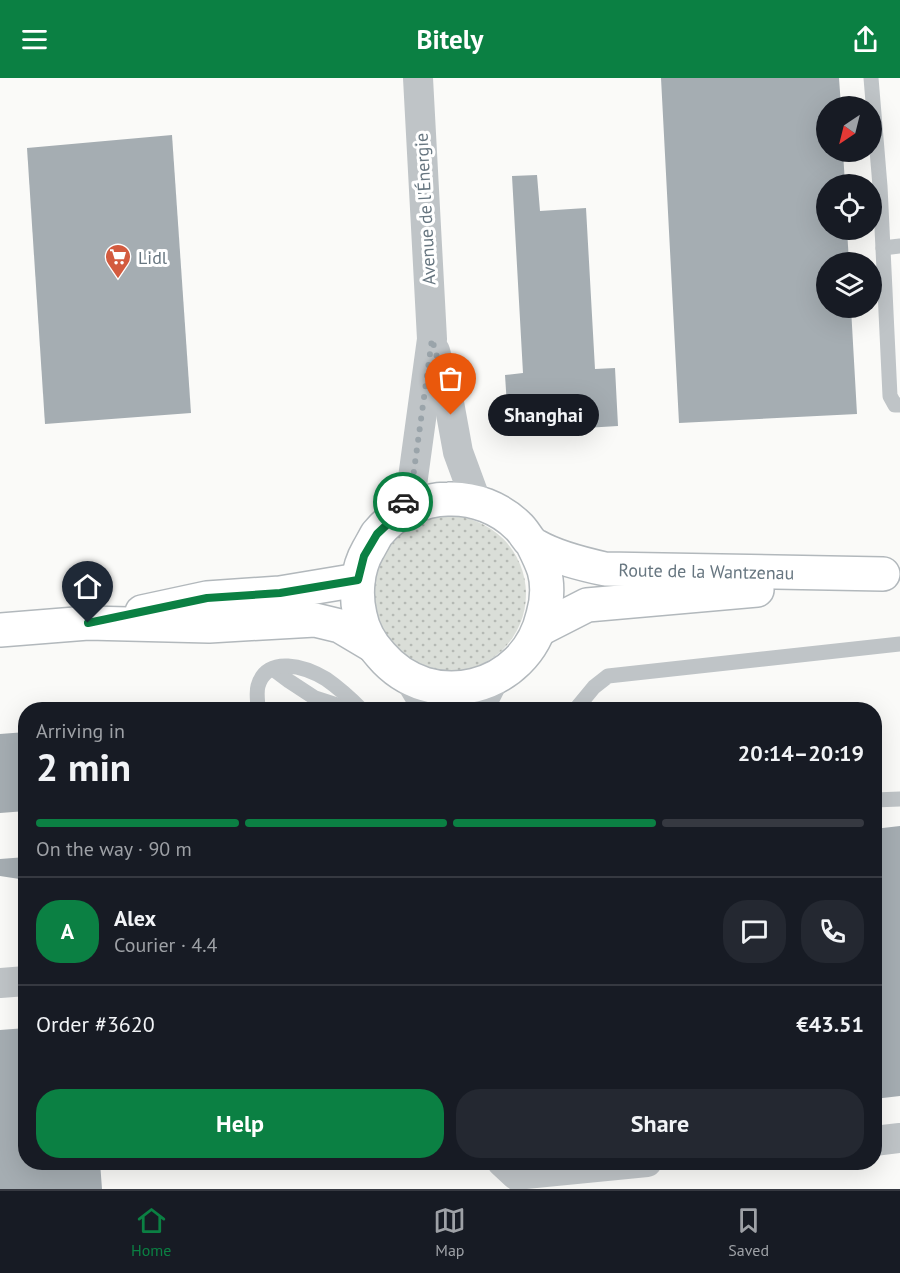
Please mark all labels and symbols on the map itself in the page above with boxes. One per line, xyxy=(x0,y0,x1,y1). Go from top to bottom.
north arrow xyxy=(816,96,882,162)
street label: Avenue de l'Énergie xyxy=(410,132,440,286)
supermarket icon: Lidl xyxy=(103,242,133,280)
place label: Lidl xyxy=(138,246,168,269)
pin xyxy=(425,353,476,415)
callout: Shanghai xyxy=(487,394,598,436)
courier xyxy=(373,472,433,532)
street label: Route de la Wantzenau xyxy=(618,558,795,584)
pin xyxy=(62,561,113,623)

